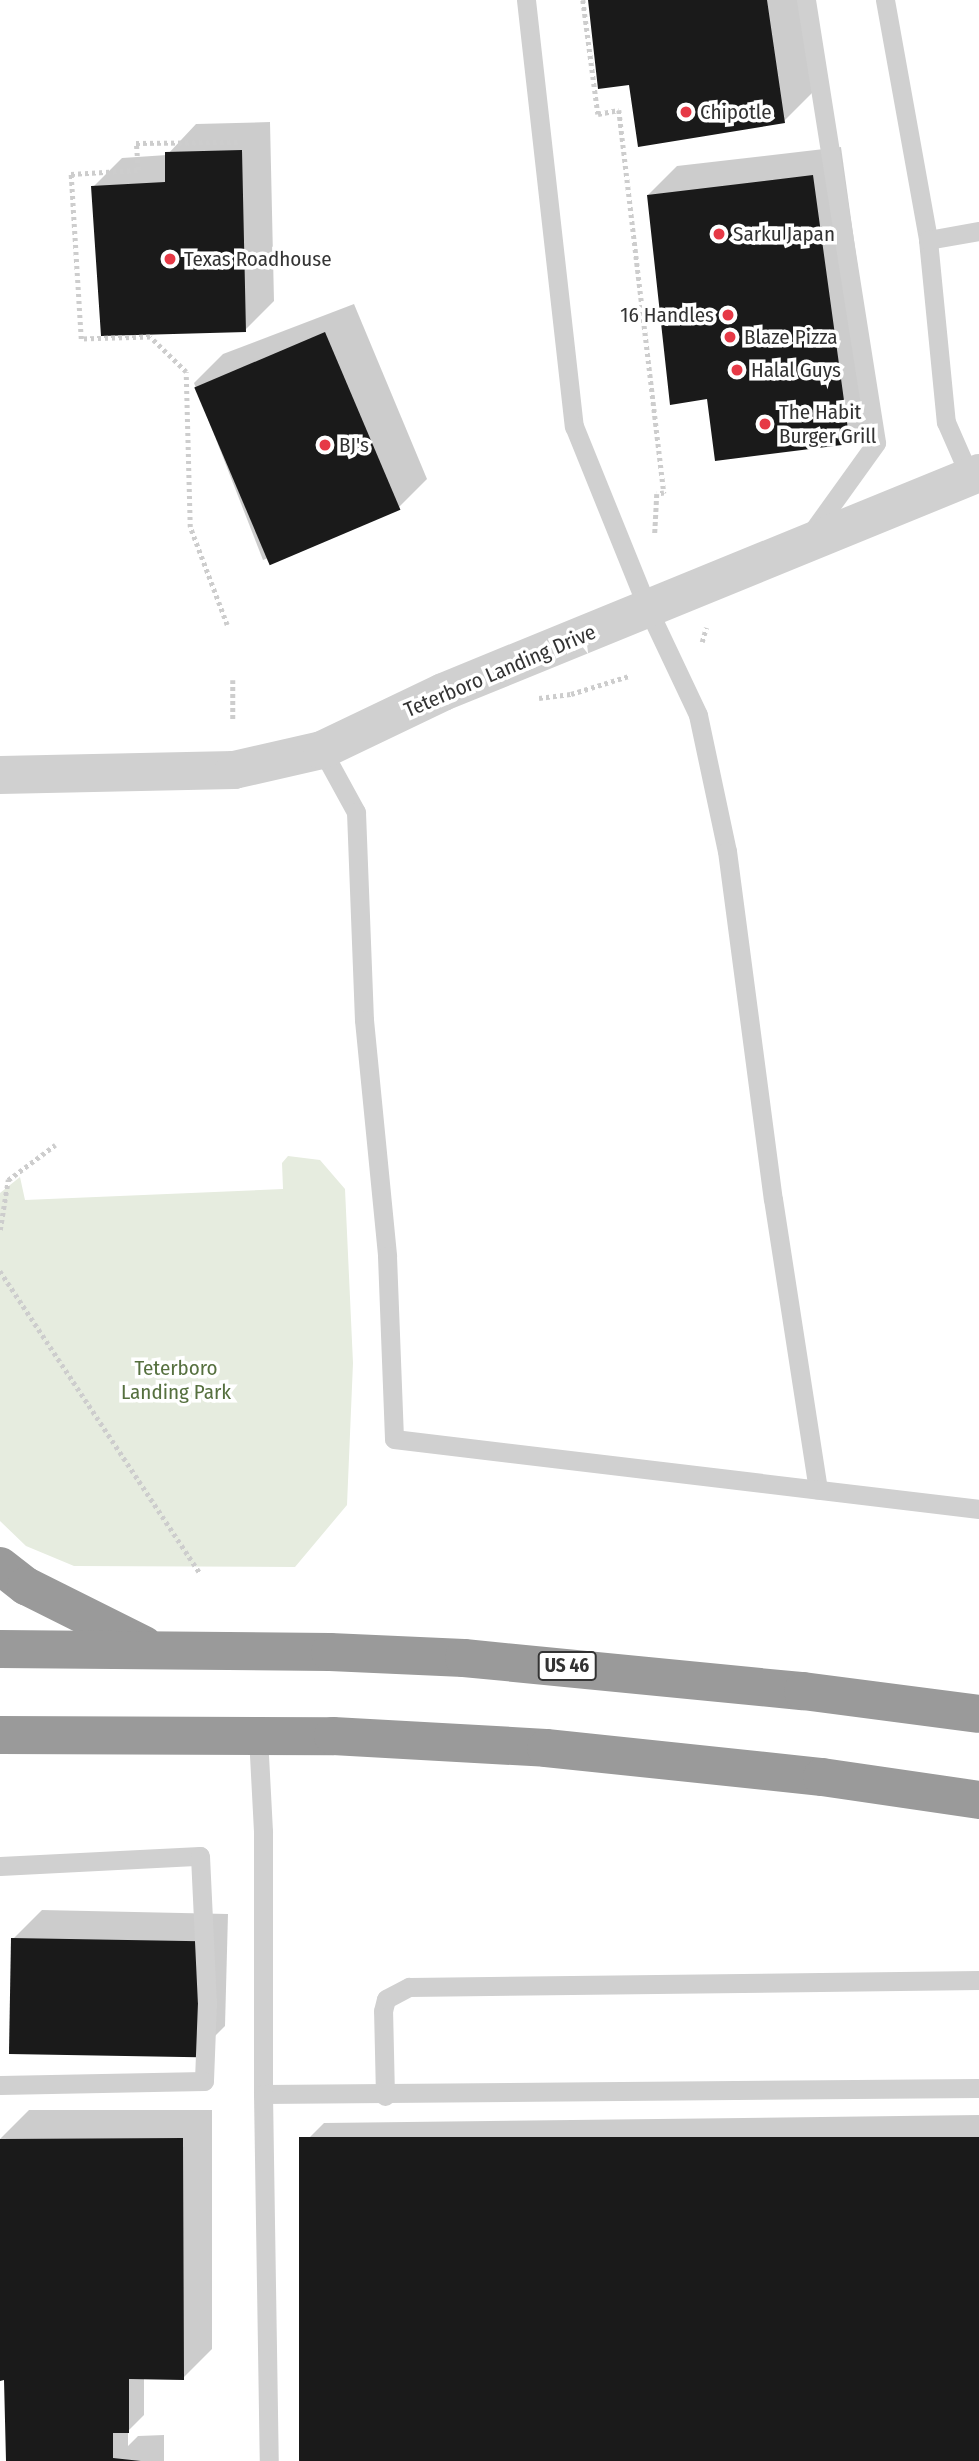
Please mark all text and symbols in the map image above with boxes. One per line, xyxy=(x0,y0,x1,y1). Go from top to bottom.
place label: Chipotle xyxy=(700,99,772,125)
marker: Chipotle xyxy=(678,104,694,120)
place label: Sarku Japan xyxy=(733,221,835,247)
marker: Sarku Japan xyxy=(711,226,727,242)
place label: Texas Roadhouse xyxy=(184,246,332,272)
marker: Texas Roadhouse xyxy=(162,251,178,267)
place label: 16 Handles xyxy=(620,302,714,328)
marker: 16 Handles xyxy=(720,307,736,323)
place label: Blaze Pizza xyxy=(744,324,838,350)
marker: Blaze Pizza xyxy=(722,329,738,345)
place label: Halal Guys xyxy=(751,357,841,383)
marker: Halal Guys xyxy=(729,362,745,378)
place label: The Habit Burger Grill xyxy=(779,399,876,449)
marker: The Habit Burger Grill xyxy=(757,416,773,432)
place label: BJ's xyxy=(339,432,369,458)
marker: BJ's xyxy=(317,437,333,453)
street label: Teterboro Landing Drive xyxy=(400,619,600,723)
park label: Teterboro Landing Park xyxy=(121,1355,231,1405)
road number: US 46 xyxy=(537,1650,597,1682)

